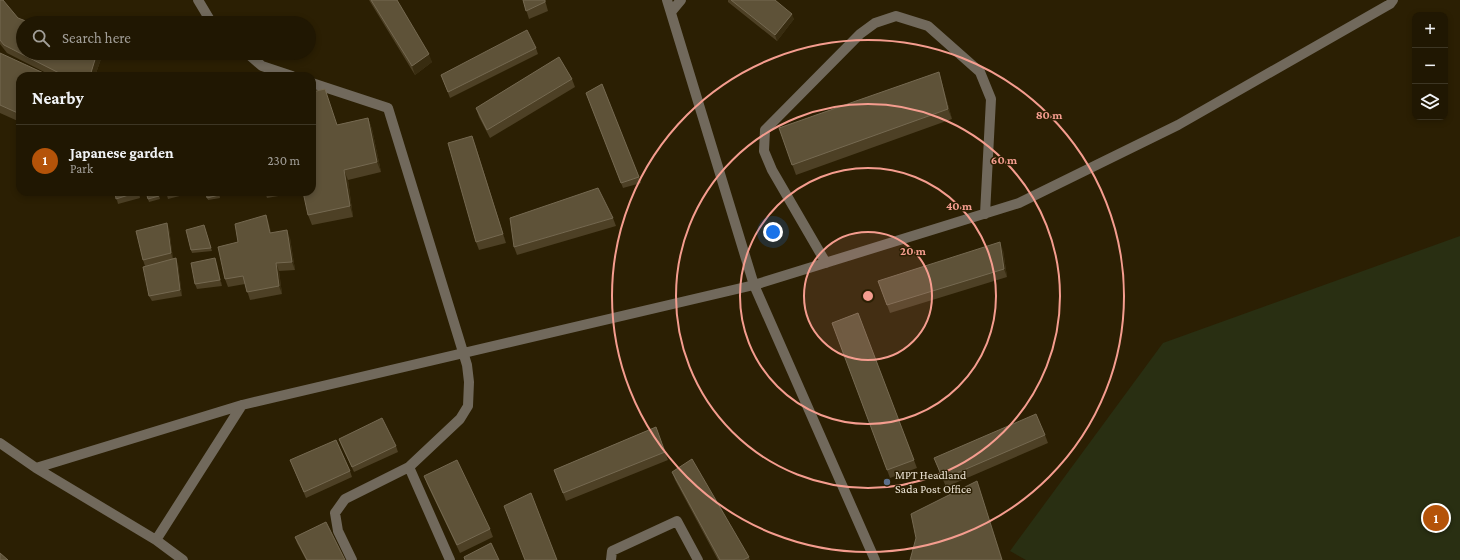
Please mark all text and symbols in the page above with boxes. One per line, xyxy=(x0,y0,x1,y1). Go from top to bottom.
map controls xyxy=(1412,12,1448,120)
button: + xyxy=(1412,12,1448,48)
search box xyxy=(16,16,316,60)
icon: search xyxy=(30,27,52,49)
text: Search here xyxy=(62,30,131,46)
button: − xyxy=(1412,48,1448,84)
button: layers xyxy=(1412,84,1448,120)
text: Nearby xyxy=(32,89,84,108)
text: 80 m xyxy=(1036,108,1063,122)
text: Japanese garden xyxy=(70,145,174,161)
text: 1 xyxy=(43,153,47,168)
text: 230 m xyxy=(267,153,300,168)
text: 60 m xyxy=(991,153,1018,167)
text: Park xyxy=(70,161,93,176)
text: 40 m xyxy=(946,199,973,213)
your location xyxy=(763,222,783,242)
text: 20 m xyxy=(900,244,927,258)
centre of rings xyxy=(861,289,875,303)
place label: MPT Headland Sada Post Office xyxy=(895,468,971,496)
marker: MPT Headland Sada Post Office xyxy=(882,477,892,487)
pin: 1 xyxy=(1423,503,1449,533)

